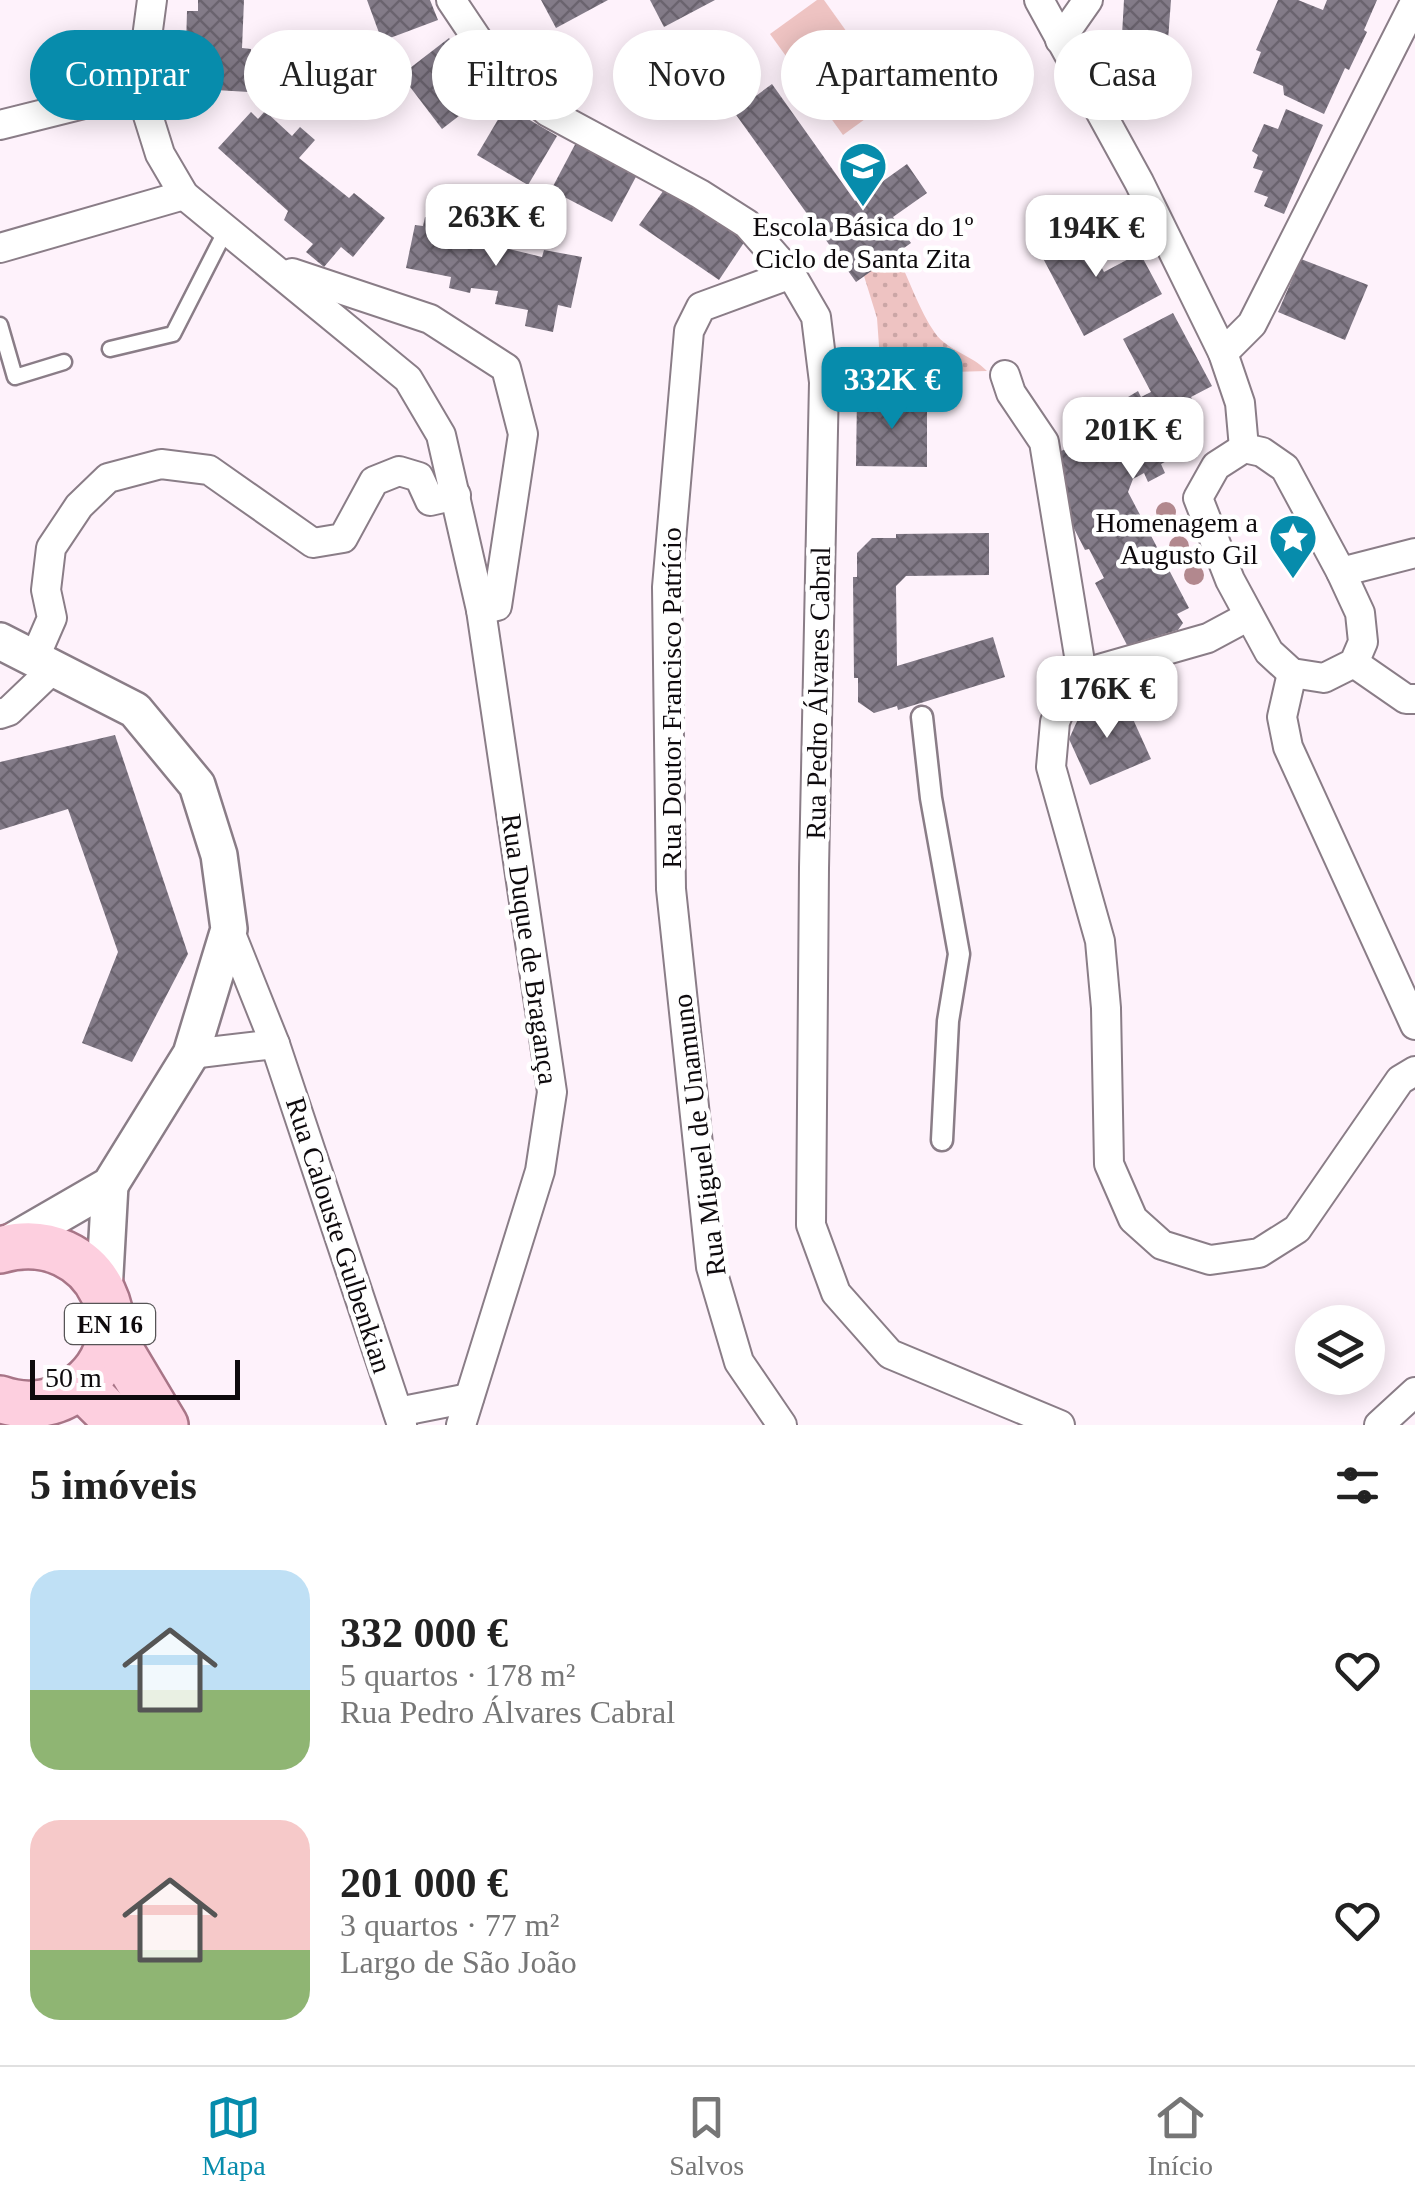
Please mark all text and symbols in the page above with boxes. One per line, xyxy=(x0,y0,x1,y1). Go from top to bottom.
chip: Comprar xyxy=(30,30,224,120)
chip: Alugar xyxy=(244,30,412,120)
chip: Filtros xyxy=(432,30,593,120)
chip: Novo xyxy=(613,30,761,120)
chip: Apartamento xyxy=(781,30,1034,120)
chip: Casa xyxy=(1054,30,1192,120)
school or university icon: Escola Básica do 1º Ciclo de Santa Zita xyxy=(837,140,889,208)
pin: 263K € xyxy=(415,184,577,269)
pin: 194K € xyxy=(1015,195,1177,280)
text: 263K € xyxy=(448,198,544,234)
text: 194K € xyxy=(1048,209,1144,245)
place label: Escola Básica do 1º Ciclo de Santa Zita xyxy=(753,211,974,274)
pin: 332K € xyxy=(811,347,973,432)
text: 332K € xyxy=(844,361,940,397)
pin: 201K € xyxy=(1052,397,1214,482)
text: 201K € xyxy=(1085,411,1181,447)
place label: Homenagem a Augusto Gil xyxy=(1096,507,1259,570)
place icon: Homenagem a Augusto Gil xyxy=(1267,512,1319,580)
street label: Rua Doutor Francisco Patrício xyxy=(656,527,687,869)
street label: Rua Pedro Álvares Cabral xyxy=(800,546,836,840)
pin: 176K € xyxy=(1026,656,1188,741)
text: 176K € xyxy=(1059,670,1155,706)
street label: Rua Duque de Bragança xyxy=(496,812,564,1087)
street label: Rua Miguel de Unamuno xyxy=(666,992,732,1278)
street label: Rua Calouste Gulbenkian xyxy=(280,1093,398,1377)
road number: EN 16 xyxy=(65,1304,155,1344)
map controls xyxy=(1295,1305,1385,1395)
button: layers xyxy=(1295,1305,1385,1395)
scale bar xyxy=(30,1355,240,1400)
text: 50 m xyxy=(45,1362,102,1393)
icon: filters xyxy=(1330,1458,1385,1513)
text: 5 imóveis xyxy=(30,1462,197,1508)
icon: home xyxy=(110,1610,230,1730)
text: 332 000 € xyxy=(340,1610,508,1656)
icon: heart xyxy=(1330,1643,1385,1698)
text: 5 quartos · 178 m² xyxy=(340,1657,575,1693)
text: Rua Pedro Álvares Cabral xyxy=(340,1694,675,1730)
icon: home xyxy=(110,1860,230,1980)
text: 201 000 € xyxy=(340,1860,508,1906)
icon: heart xyxy=(1330,1893,1385,1948)
text: 3 quartos · 77 m² xyxy=(340,1907,559,1943)
text: Largo de São João xyxy=(340,1944,577,1980)
tab: Mapa xyxy=(202,2090,266,2182)
tab: Salvos xyxy=(669,2090,744,2182)
tab: Início xyxy=(1148,2090,1213,2182)

